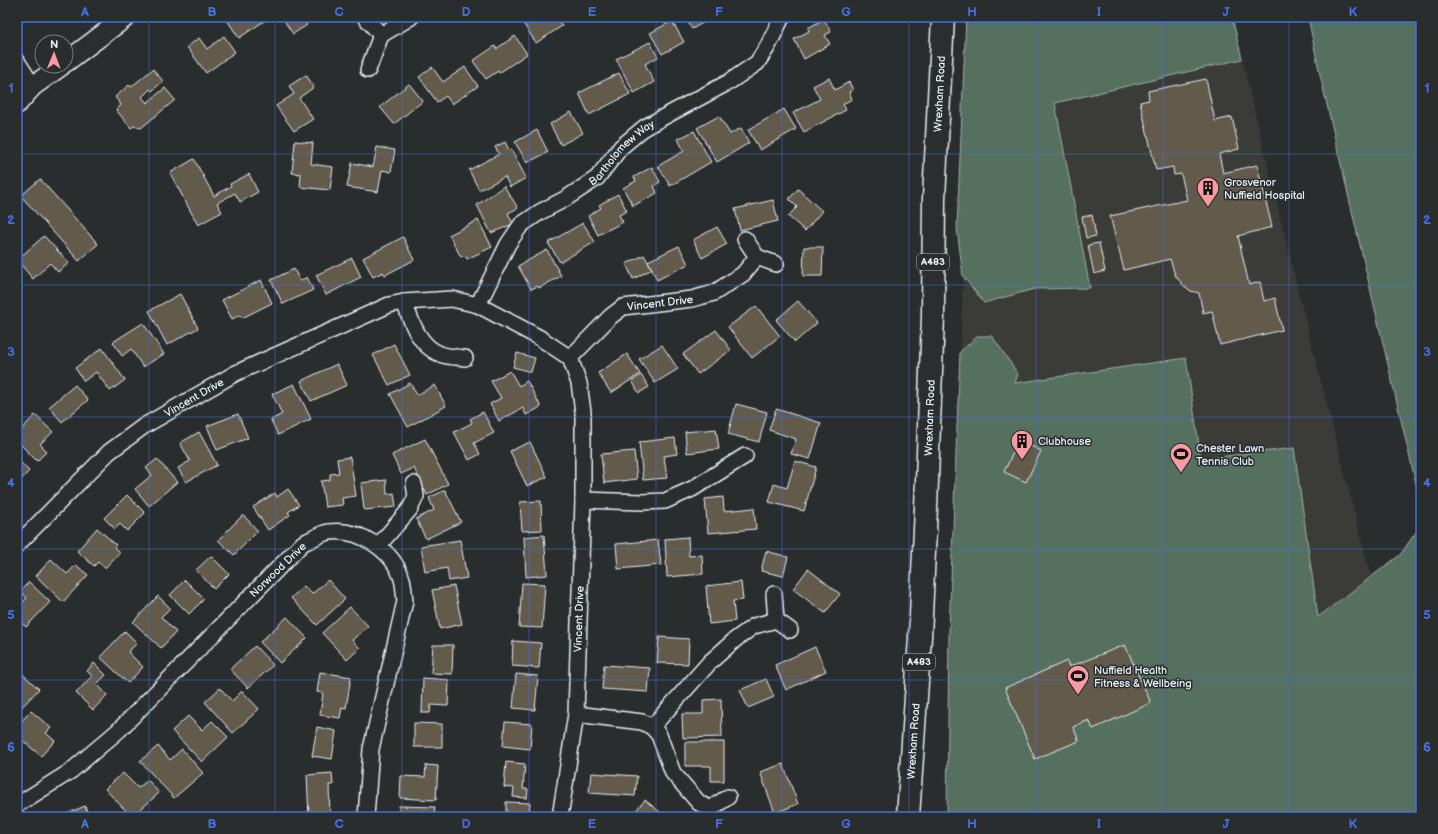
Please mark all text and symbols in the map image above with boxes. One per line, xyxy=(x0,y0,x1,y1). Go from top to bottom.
text: A xyxy=(80,4,89,20)
text: B xyxy=(207,4,217,20)
text: C xyxy=(334,4,344,20)
text: D xyxy=(461,4,471,20)
text: E xyxy=(588,4,597,20)
text: F xyxy=(715,4,723,20)
text: G xyxy=(841,4,851,20)
text: H xyxy=(967,4,977,20)
text: I xyxy=(1097,4,1101,20)
text: J xyxy=(1222,4,1230,20)
text: K xyxy=(1349,4,1358,20)
north arrow xyxy=(34,34,74,74)
text: N xyxy=(50,38,58,51)
street label: Wrexham Road xyxy=(931,55,948,132)
text: 1 xyxy=(8,80,14,96)
text: 1 xyxy=(1424,80,1430,96)
street label: Bartholomew Way xyxy=(586,117,656,188)
building icon: Grosvenor Nuffield Hospital xyxy=(1195,175,1221,208)
place label: Grosvenor Nuffield Hospital xyxy=(1224,176,1305,202)
text: 2 xyxy=(7,212,15,228)
text: 2 xyxy=(1423,212,1431,228)
road number: A483 xyxy=(917,254,949,270)
street label: Vincent Drive xyxy=(626,292,694,313)
text: 3 xyxy=(7,344,15,360)
text: 3 xyxy=(1423,344,1431,360)
street label: Vincent Drive xyxy=(162,375,226,419)
street label: Wrexham Road xyxy=(921,379,937,456)
building icon: Clubhouse xyxy=(1009,428,1035,461)
place label: Clubhouse xyxy=(1038,435,1091,448)
sports icon: Chester Lawn Tennis Club xyxy=(1168,441,1194,474)
place label: Chester Lawn Tennis Club xyxy=(1196,442,1264,468)
text: 4 xyxy=(7,475,15,491)
text: 4 xyxy=(1423,475,1431,491)
street label: Norwood Drive xyxy=(247,539,309,600)
street label: Vincent Drive xyxy=(571,585,587,652)
text: 5 xyxy=(7,607,15,623)
text: 5 xyxy=(1423,607,1431,623)
road number: A483 xyxy=(903,654,935,670)
sports icon: Nuffield Health Fitness & Wellbeing xyxy=(1065,663,1091,696)
place label: Nuffield Health Fitness & Wellbeing xyxy=(1094,664,1192,690)
street label: Wrexham Road xyxy=(904,703,922,780)
text: 6 xyxy=(7,739,15,755)
text: 6 xyxy=(1423,739,1431,755)
text: A xyxy=(80,816,89,832)
text: B xyxy=(207,816,217,832)
text: C xyxy=(334,816,344,832)
text: D xyxy=(461,816,471,832)
text: E xyxy=(588,816,597,832)
text: F xyxy=(715,816,723,832)
text: G xyxy=(841,816,851,832)
text: H xyxy=(967,816,977,832)
text: I xyxy=(1097,816,1101,832)
text: J xyxy=(1222,816,1230,832)
text: K xyxy=(1349,816,1358,832)

